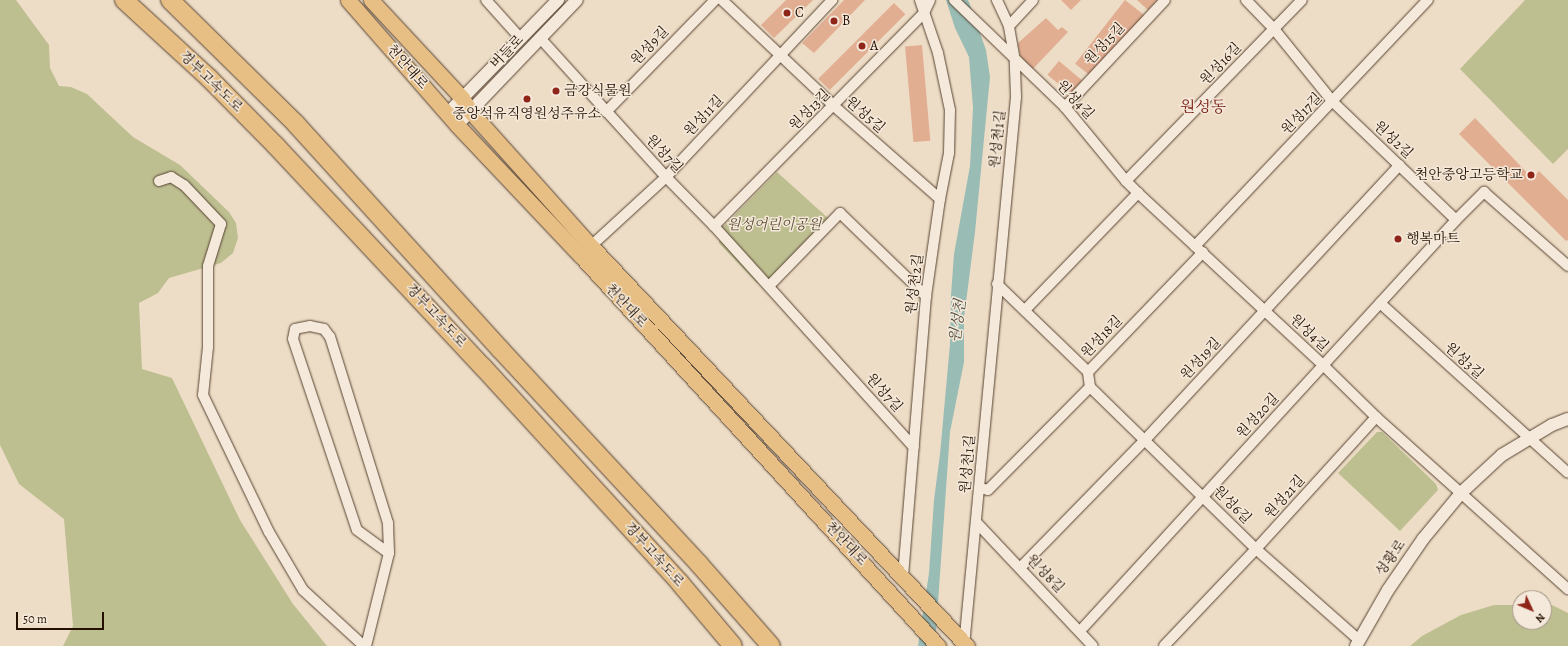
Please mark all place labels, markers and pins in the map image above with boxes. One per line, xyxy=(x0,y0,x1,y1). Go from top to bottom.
place label: C xyxy=(795,5,804,21)
marker: C xyxy=(782,8,792,18)
place label: B xyxy=(842,13,850,29)
marker: B xyxy=(829,16,839,26)
place label: A xyxy=(870,38,878,54)
marker: A xyxy=(857,41,867,51)
place label: 금강식물원 xyxy=(564,83,632,99)
marker: 금강식물원 xyxy=(551,86,561,96)
marker: 중앙석유직영원성주유소 xyxy=(522,94,532,104)
place label: 중앙석유직영원성주유소 xyxy=(453,106,601,122)
place label: 천안중앙고등학교 xyxy=(1415,167,1523,183)
marker: 천안중앙고등학교 xyxy=(1526,170,1536,180)
place label: 행복마트 xyxy=(1406,231,1460,247)
marker: 행복마트 xyxy=(1393,234,1403,244)

